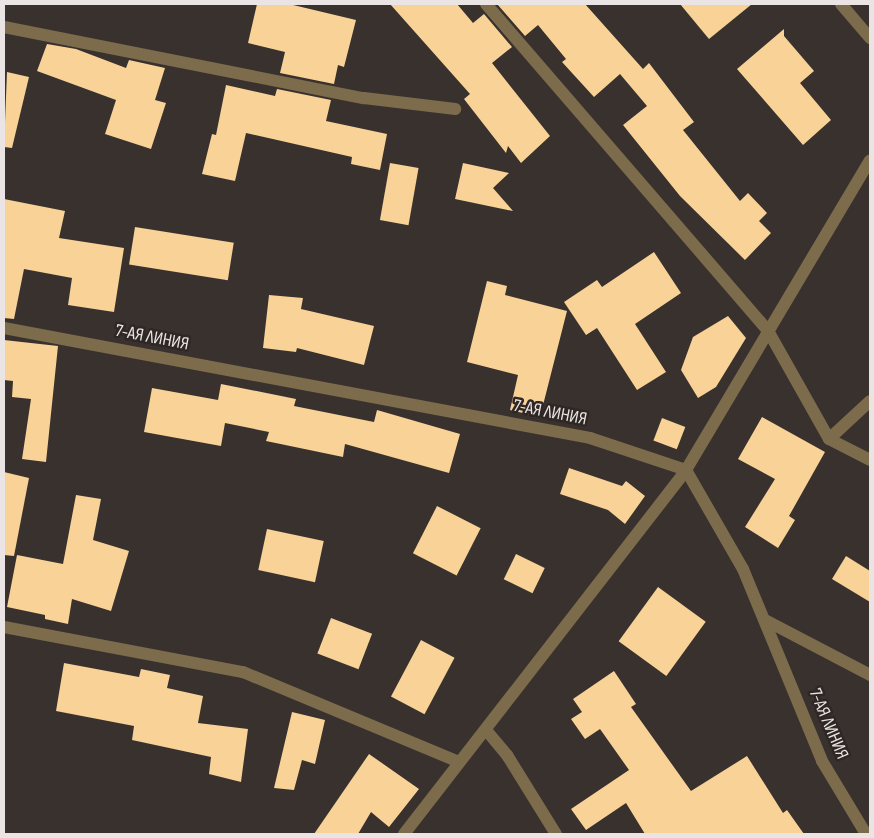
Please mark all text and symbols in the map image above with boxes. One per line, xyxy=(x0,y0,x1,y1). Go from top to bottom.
street label: 7-АЯ ЛИНИЯ xyxy=(113,320,191,356)
street label: 7-АЯ ЛИНИЯ xyxy=(511,395,589,431)
street label: 7-АЯ ЛИНИЯ xyxy=(803,685,853,763)

